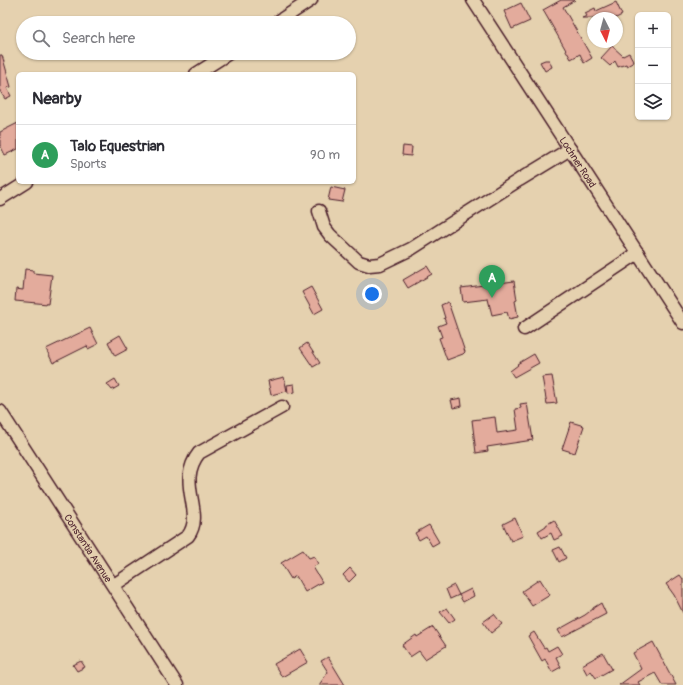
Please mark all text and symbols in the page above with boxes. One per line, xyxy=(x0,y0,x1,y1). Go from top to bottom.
north arrow xyxy=(587,12,623,48)
map controls xyxy=(635,12,671,120)
button: + xyxy=(635,12,671,48)
search box xyxy=(16,16,356,60)
icon: search xyxy=(30,27,52,49)
text: Search here xyxy=(62,29,135,48)
button: − xyxy=(635,48,671,84)
button: layers xyxy=(635,84,671,120)
text: Nearby xyxy=(32,88,81,109)
street label: Lochner Road xyxy=(557,135,598,190)
text: Talo Equestrian xyxy=(70,137,165,156)
text: A xyxy=(41,147,49,163)
text: 90 m xyxy=(310,147,340,163)
text: Sports xyxy=(70,156,106,172)
pin: A xyxy=(479,265,505,298)
your location xyxy=(362,284,382,304)
street label: Constantia Avenue xyxy=(61,512,114,585)

